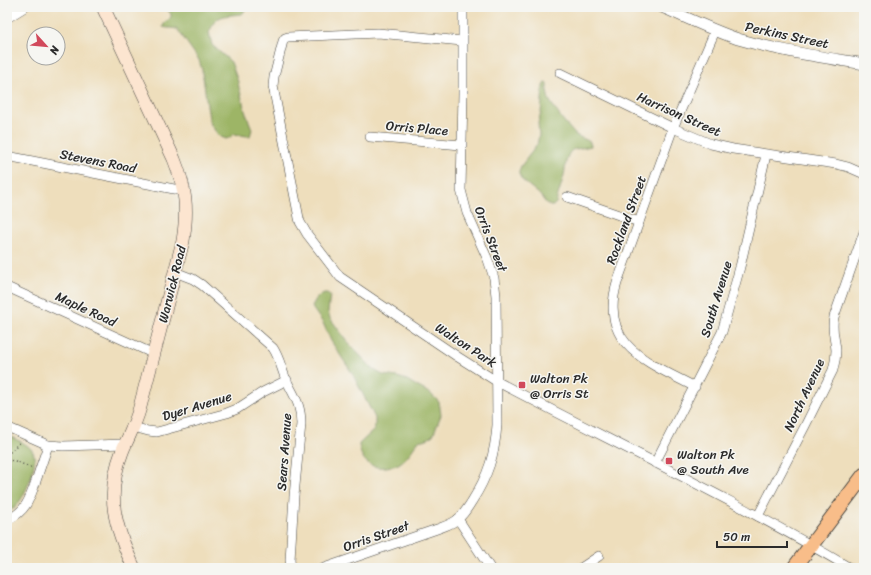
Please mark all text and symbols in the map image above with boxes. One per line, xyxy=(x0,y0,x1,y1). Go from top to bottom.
street label: Perkins Street xyxy=(743,15,831,55)
north arrow xyxy=(26,26,66,66)
text: N xyxy=(44,42,65,58)
street label: Harrison Street xyxy=(633,85,725,143)
street label: Orris Place xyxy=(385,114,449,142)
street label: Stevens Road xyxy=(58,142,139,180)
street label: Rockland Street xyxy=(599,172,653,268)
street label: Orris Street xyxy=(468,203,514,276)
street label: Warwick Road xyxy=(151,242,193,325)
street label: South Avenue xyxy=(693,258,739,340)
street label: Maple Road xyxy=(51,285,122,334)
street label: Walton Park xyxy=(431,316,502,374)
street label: North Avenue xyxy=(777,355,831,435)
place label: Walton Pk @ Orris St xyxy=(530,367,589,405)
marker: Walton Pk @ Orris St xyxy=(517,380,527,390)
street label: Dyer Avenue xyxy=(159,384,235,427)
street label: Sears Avenue xyxy=(270,412,298,491)
place label: Walton Pk @ South Ave xyxy=(677,443,749,481)
marker: Walton Pk @ South Ave xyxy=(664,456,674,466)
street label: Orris Street xyxy=(340,514,413,558)
scale bar xyxy=(717,523,787,549)
text: 50 m xyxy=(723,526,750,548)

